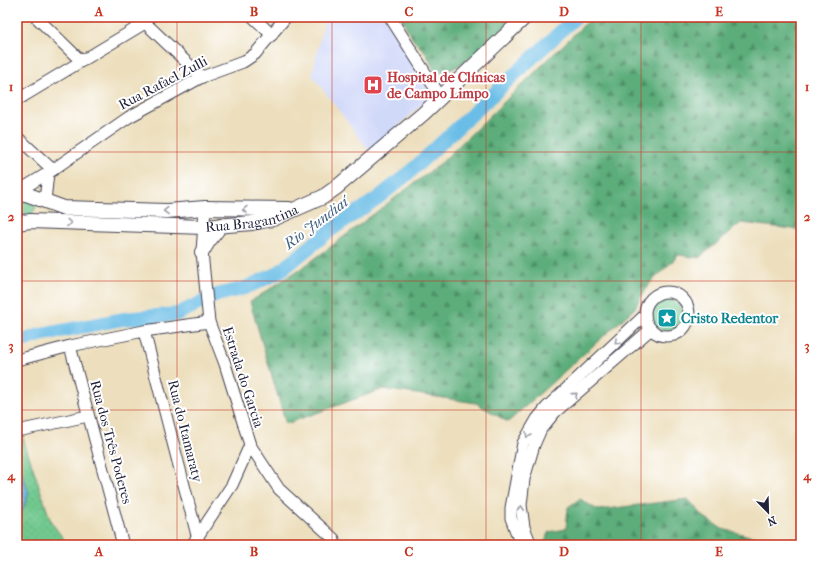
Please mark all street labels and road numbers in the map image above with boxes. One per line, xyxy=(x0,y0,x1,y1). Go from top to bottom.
street label: Rua Rafael Zulli xyxy=(116,52,210,114)
street label: Rua Bragantina xyxy=(205,200,301,235)
street label: Estrada do Garcia xyxy=(219,324,267,430)
street label: Rua dos Três Poderes xyxy=(86,378,136,506)
street label: Rua do Itamaraty xyxy=(164,378,206,484)

